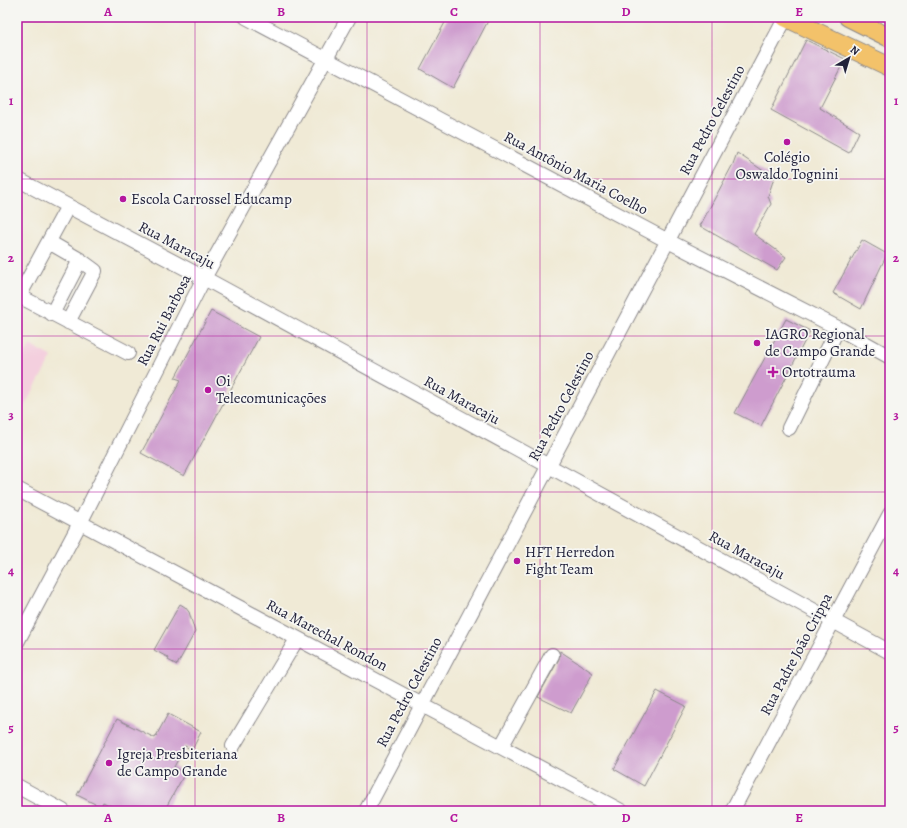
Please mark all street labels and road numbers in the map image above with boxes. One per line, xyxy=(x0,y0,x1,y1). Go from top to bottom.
street label: Rua Pedro Celestino xyxy=(674,61,750,179)
street label: Rua Antônio Maria Coelho xyxy=(500,126,652,220)
street label: Rua Maracaju xyxy=(135,216,220,274)
street label: Rua Rui Barbosa xyxy=(132,271,196,369)
street label: Rua Pedro Celestino xyxy=(523,347,599,465)
street label: Rua Maracaju xyxy=(420,371,504,430)
street label: Rua Maracaju xyxy=(705,526,789,585)
street label: Rua Padre João Crippa xyxy=(755,589,837,719)
street label: Rua Marechal Rondon xyxy=(263,595,391,675)
street label: Rua Pedro Celestino xyxy=(371,633,447,751)

